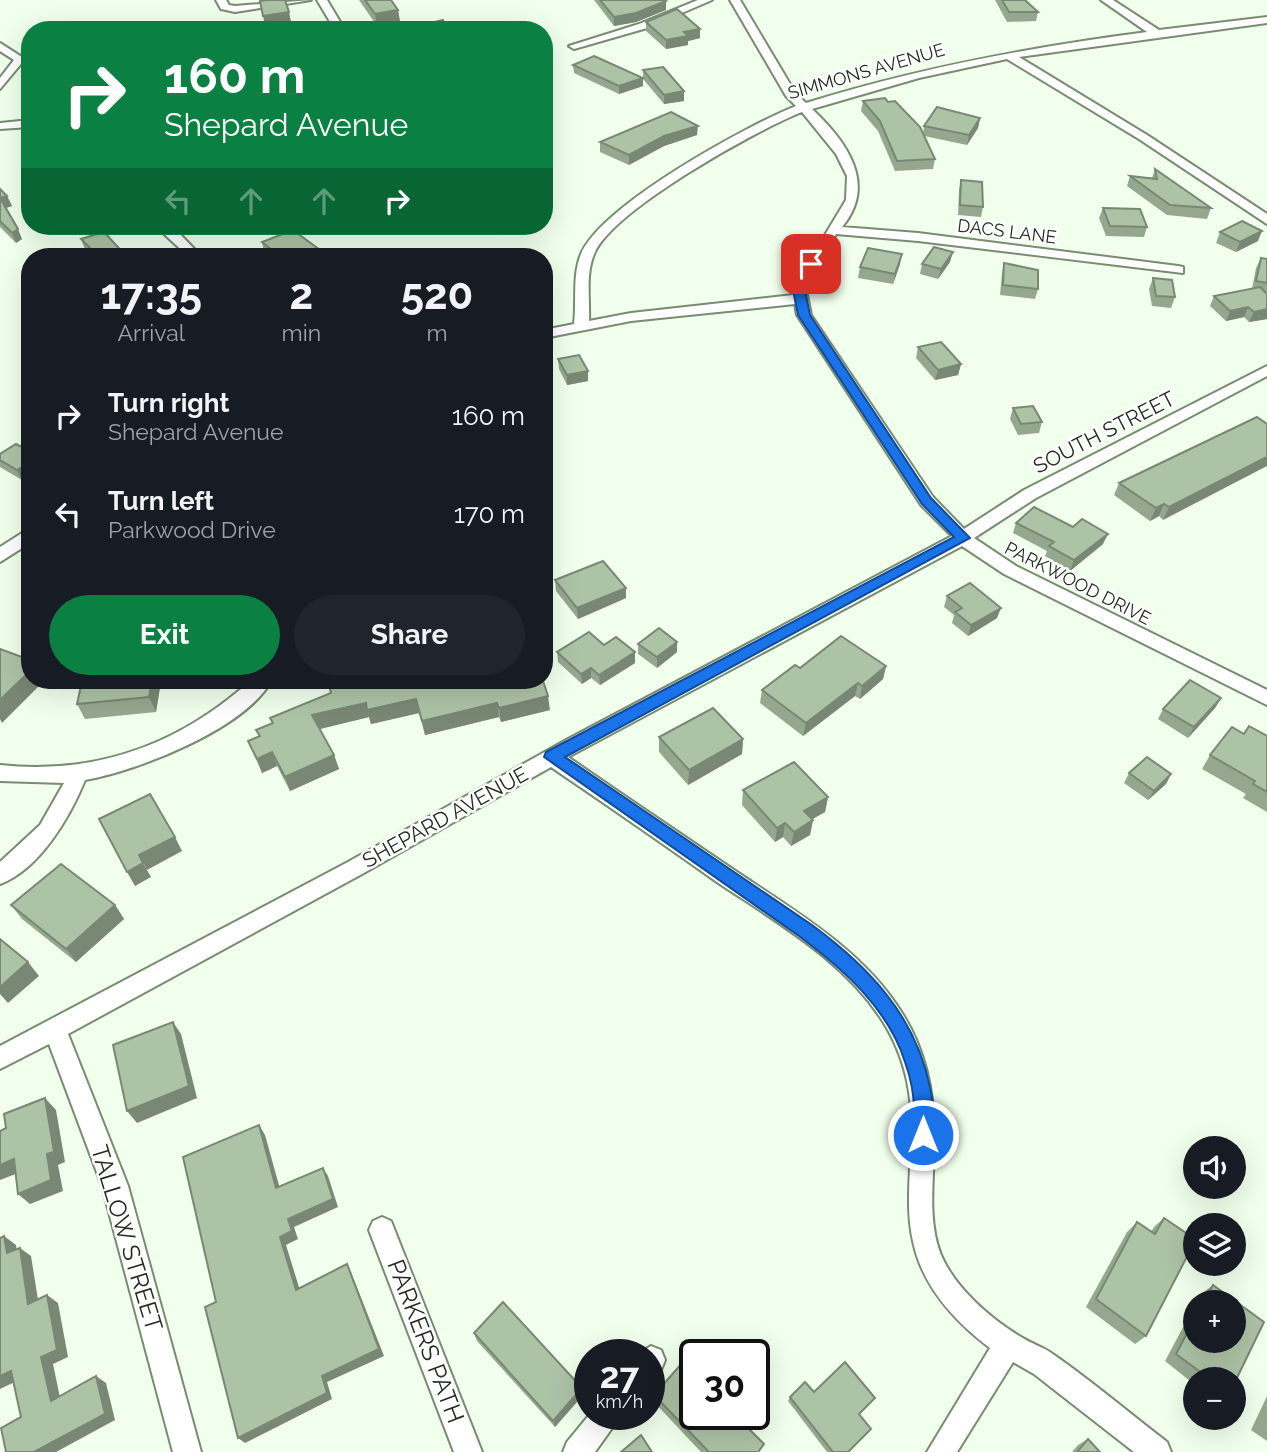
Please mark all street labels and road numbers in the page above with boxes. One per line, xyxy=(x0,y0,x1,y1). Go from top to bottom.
street label: SIMMONS AVENUE xyxy=(785,39,947,103)
street label: DACS LANE xyxy=(956,215,1058,247)
street label: SOUTH STREET xyxy=(1029,385,1179,478)
street label: PARKWOOD DRIVE xyxy=(1002,537,1154,629)
street label: SHEPARD AVENUE xyxy=(358,761,532,873)
street label: TALLOW STREET xyxy=(85,1141,169,1335)
street label: PARKERS PATH xyxy=(382,1255,470,1427)

